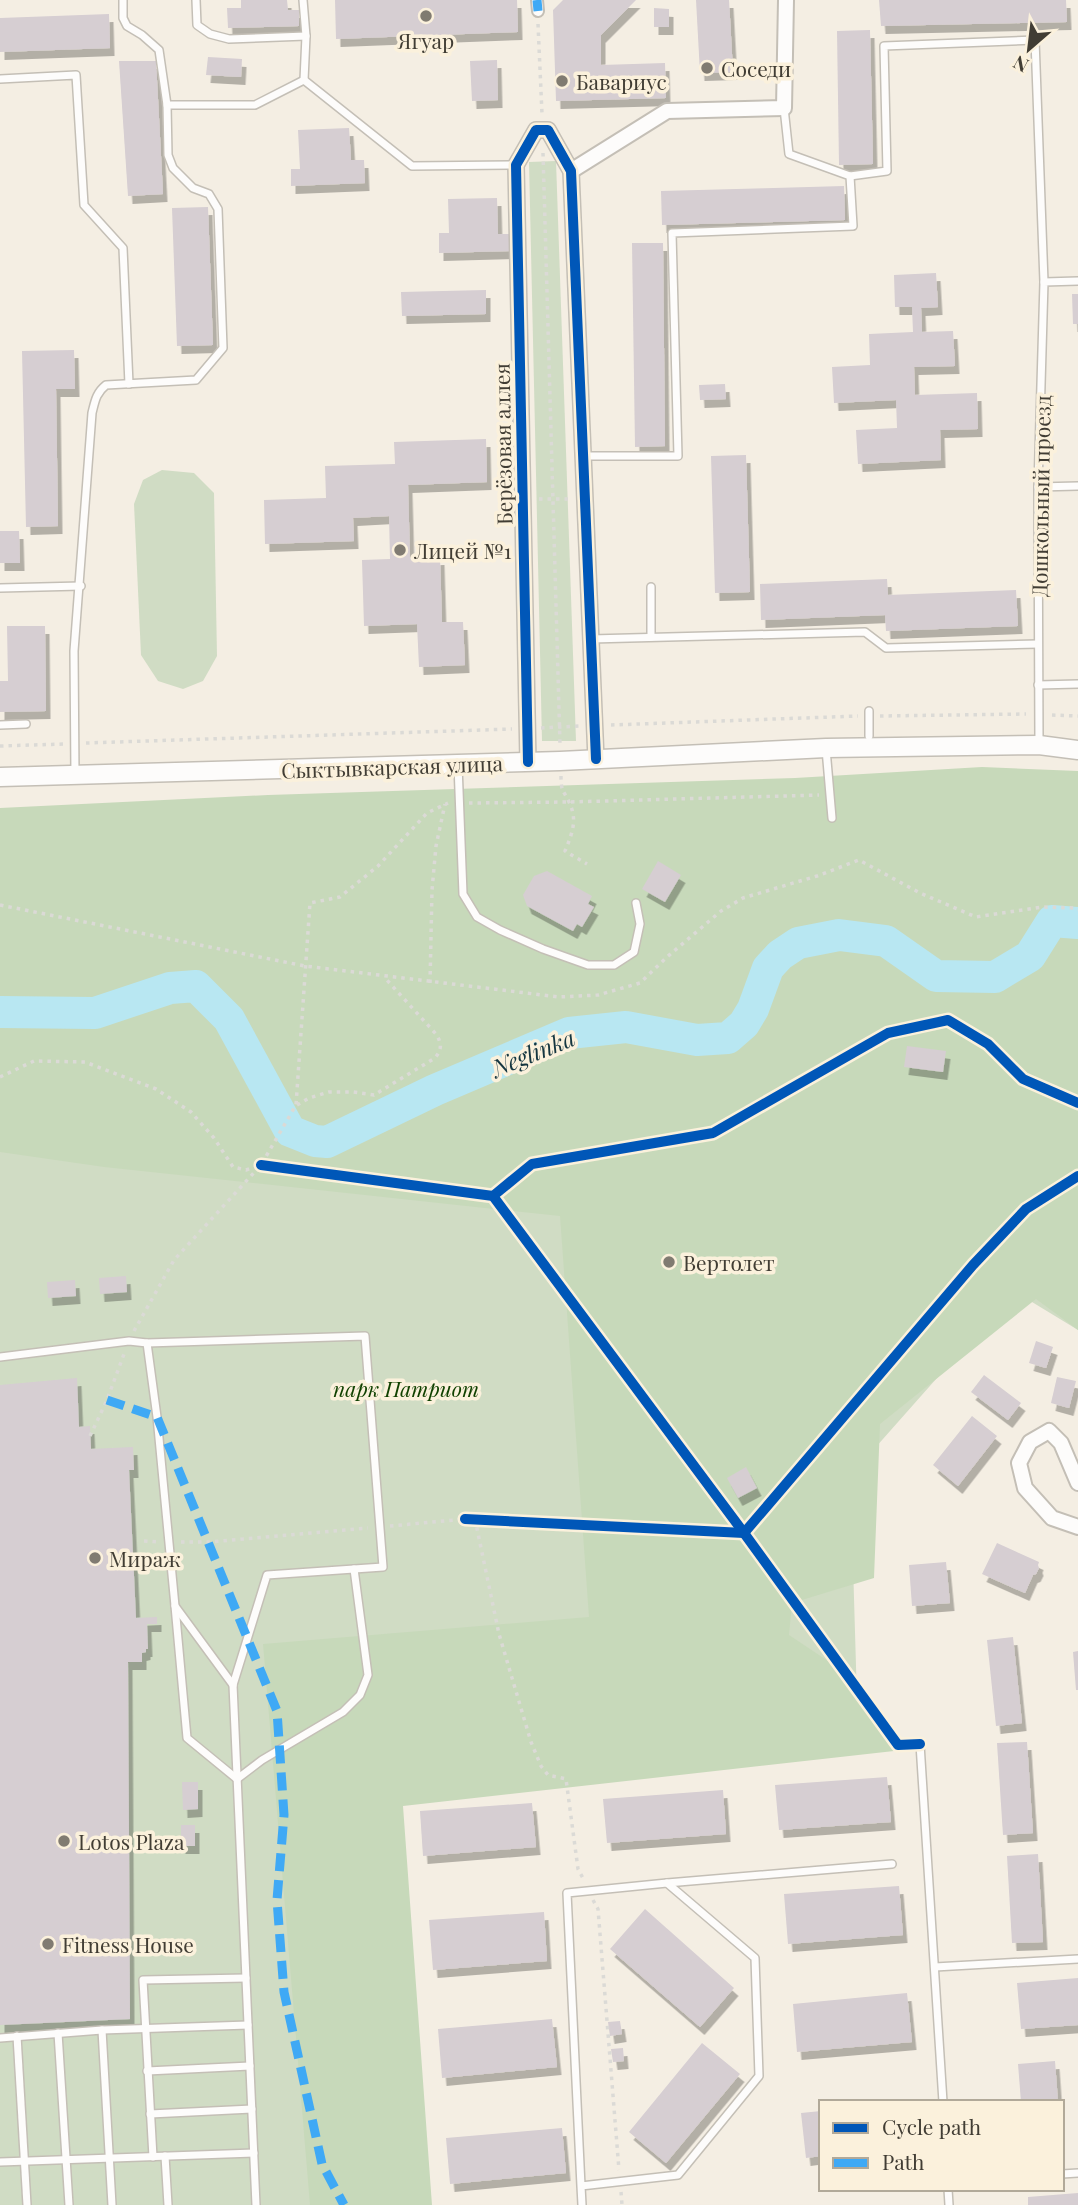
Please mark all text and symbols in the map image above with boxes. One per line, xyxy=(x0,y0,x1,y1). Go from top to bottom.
marker: Ягуар xyxy=(418,8,434,24)
north arrow xyxy=(994,14,1064,84)
place label: Ягуар xyxy=(397,26,454,54)
text: N xyxy=(1008,50,1033,80)
place label: Соседи xyxy=(721,54,791,82)
marker: Соседи xyxy=(699,60,715,76)
place label: Бавариус xyxy=(576,67,667,95)
marker: Бавариус xyxy=(554,73,570,89)
street label: Берёзовая аллея xyxy=(487,363,517,525)
street label: Дошкольный проезд xyxy=(1024,395,1056,597)
place label: Лицей №1 xyxy=(413,536,512,564)
marker: Лицей №1 xyxy=(392,542,408,558)
street label: Сыктывкарская улица xyxy=(281,748,504,784)
water label: Neglinka xyxy=(485,1021,579,1083)
place label: Вертолет xyxy=(683,1248,775,1276)
marker: Вертолет xyxy=(661,1254,677,1270)
park label: парк Патриот xyxy=(333,1374,479,1402)
place label: Мираж xyxy=(109,1544,181,1572)
marker: Мираж xyxy=(87,1550,103,1566)
place label: Lotos Plaza xyxy=(78,1827,185,1855)
marker: Lotos Plaza xyxy=(56,1833,72,1849)
place label: Fitness House xyxy=(62,1930,194,1958)
marker: Fitness House xyxy=(40,1936,56,1952)
legend xyxy=(819,2100,1064,2191)
text: Cycle path xyxy=(882,2112,982,2140)
text: Path xyxy=(882,2147,925,2175)

